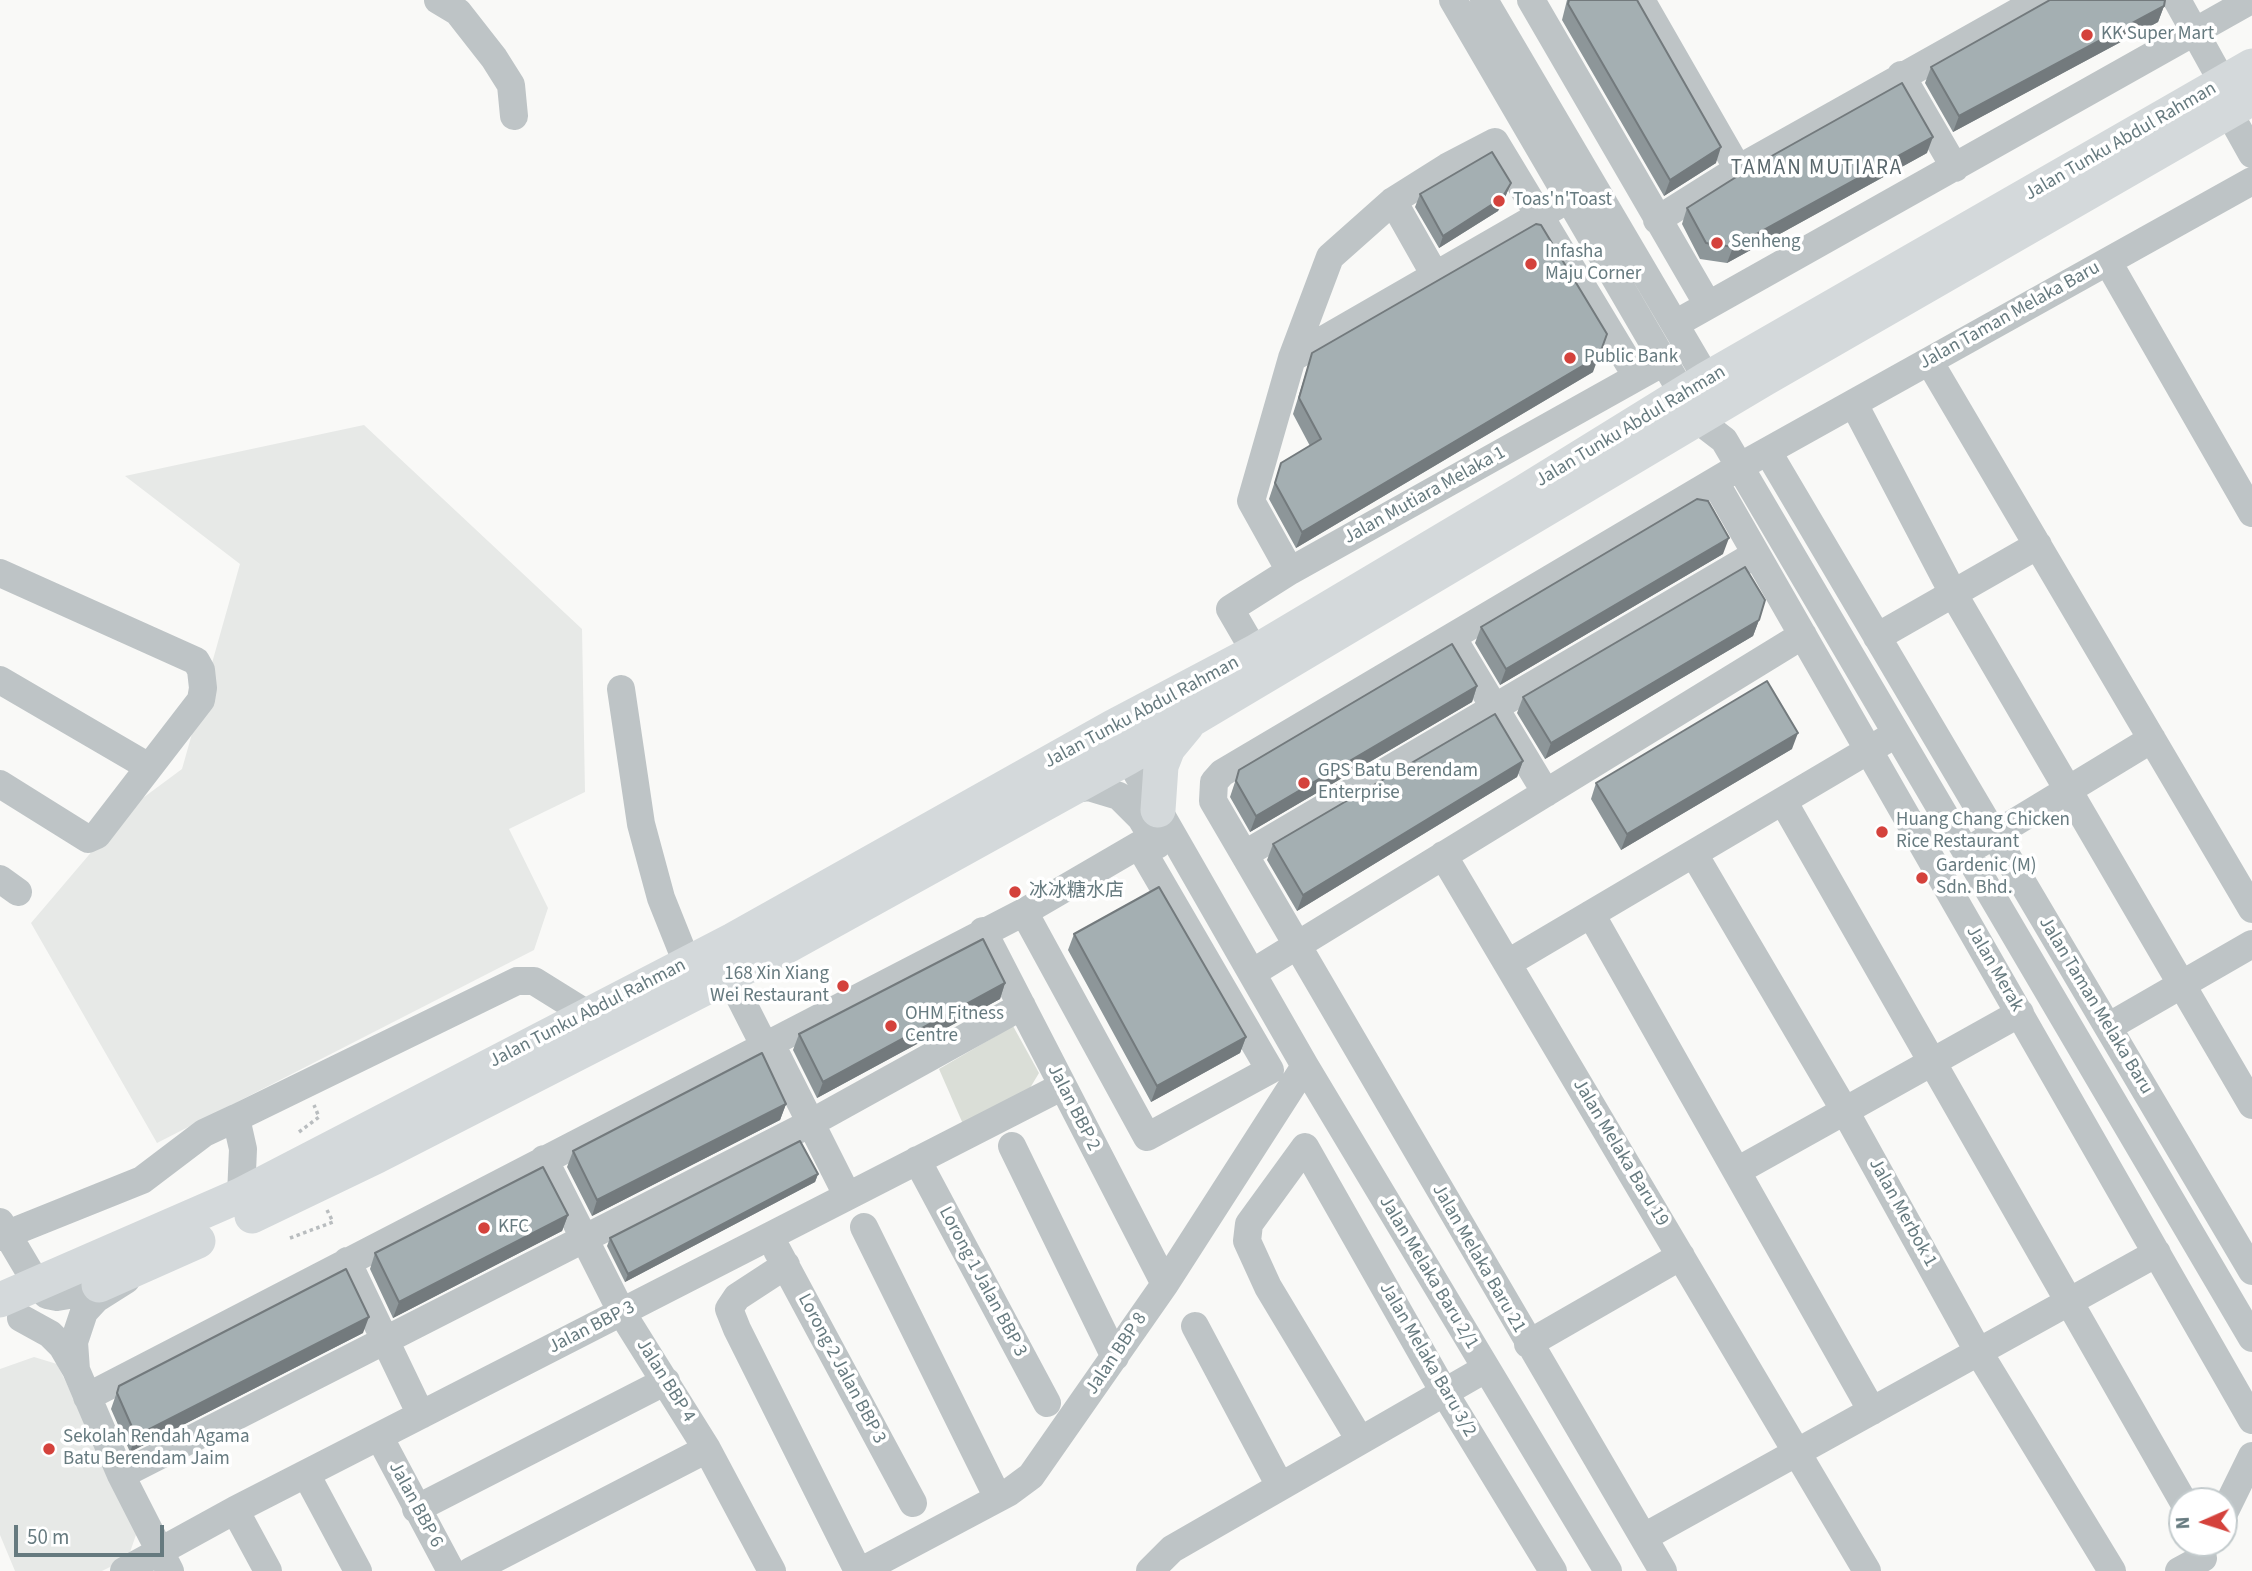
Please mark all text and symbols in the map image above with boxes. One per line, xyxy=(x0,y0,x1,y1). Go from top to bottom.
place label: KK Super Mart xyxy=(2101,24,2214,46)
marker: KK Super Mart xyxy=(2079,27,2095,43)
street label: Jalan Tunku Abdul Rahman xyxy=(2021,78,2221,206)
district label: TAMAN MUTIARA xyxy=(1732,156,1902,182)
place label: Toas'n'Toast xyxy=(1513,190,1612,212)
marker: Toas'n'Toast xyxy=(1491,193,1507,209)
place label: Senheng xyxy=(1731,232,1801,254)
marker: Senheng xyxy=(1709,235,1725,251)
place label: Infasha Maju Corner xyxy=(1545,242,1641,286)
marker: Infasha Maju Corner xyxy=(1523,256,1539,272)
street label: Jalan Taman Melaka Baru xyxy=(1916,257,2104,375)
place label: Public Bank xyxy=(1584,347,1678,369)
marker: Public Bank xyxy=(1562,350,1578,366)
street label: Jalan Tunku Abdul Rahman xyxy=(1532,361,1730,493)
street label: Jalan Mutiara Melaka 1 xyxy=(1340,442,1510,550)
street label: Jalan Tunku Abdul Rahman xyxy=(1041,652,1243,774)
place label: GPS Batu Berendam Enterprise xyxy=(1318,761,1478,805)
marker: GPS Batu Berendam Enterprise xyxy=(1296,775,1312,791)
place label: Huang Chang Chicken Rice Restaurant xyxy=(1896,810,2070,854)
marker: Huang Chang Chicken Rice Restaurant xyxy=(1874,824,1890,840)
place label: Gardenic (M) Sdn. Bhd. xyxy=(1936,856,2037,900)
marker: Gardenic (M) Sdn. Bhd. xyxy=(1914,870,1930,886)
place label: 冰冰糖水店 xyxy=(1029,881,1124,903)
marker: 冰冰糖水店 xyxy=(1007,884,1023,900)
street label: Jalan Taman Melaka Baru xyxy=(2033,913,2157,1099)
street label: Jalan Merak xyxy=(1960,922,2028,1016)
street label: Jalan Tunku Abdul Rahman xyxy=(486,955,690,1073)
place label: 168 Xin Xiang Wei Restaurant xyxy=(710,964,829,1008)
marker: 168 Xin Xiang Wei Restaurant xyxy=(835,978,851,994)
place label: OHM Fitness Centre xyxy=(905,1004,1004,1048)
marker: OHM Fitness Centre xyxy=(883,1018,899,1034)
street label: Jalan BBP 2 xyxy=(1042,1061,1104,1155)
street label: Jalan Melaka Baru 19 xyxy=(1567,1075,1673,1231)
street label: Jalan Merbok 1 xyxy=(1863,1155,1941,1271)
street label: Jalan Melaka Baru 21 xyxy=(1426,1181,1530,1337)
street label: Jalan Melaka Baru 2/1 xyxy=(1373,1192,1483,1354)
street label: Lorong 1 Jalan BBP 3 xyxy=(933,1203,1031,1361)
place label: KFC xyxy=(498,1217,529,1239)
marker: KFC xyxy=(476,1220,492,1236)
street label: Jalan Melaka Baru 3/2 xyxy=(1373,1279,1481,1441)
street label: Lorong 2 Jalan BBP 3 xyxy=(792,1290,890,1448)
street label: Jalan BBP 3 xyxy=(545,1297,639,1359)
street label: Jalan BBP 8 xyxy=(1081,1309,1153,1399)
street label: Jalan BBP 4 xyxy=(631,1335,699,1427)
place label: Sekolah Rendah Agama Batu Berendam Jaim xyxy=(63,1427,250,1471)
marker: Sekolah Rendah Agama Batu Berendam Jaim xyxy=(41,1441,57,1457)
street label: Jalan BBP 6 xyxy=(383,1458,447,1552)
north arrow xyxy=(2168,1487,2238,1557)
scale bar xyxy=(18,1512,168,1556)
text: N xyxy=(2170,1516,2197,1530)
text: 50 m xyxy=(27,1522,69,1552)

